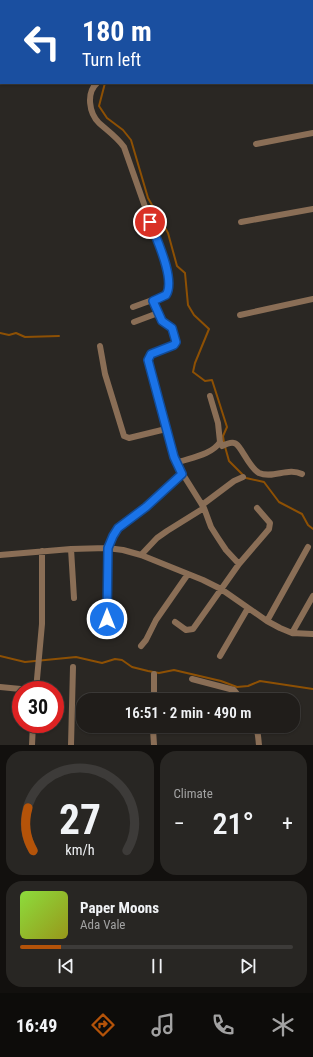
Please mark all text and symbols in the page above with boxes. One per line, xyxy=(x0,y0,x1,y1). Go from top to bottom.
text: 180 m xyxy=(82,15,152,48)
icon: left xyxy=(16,16,68,68)
text: Turn left xyxy=(82,49,141,70)
pin xyxy=(133,205,167,239)
icon: arrive xyxy=(139,211,161,233)
position arrow xyxy=(86,598,128,640)
speed limit sign: 30 xyxy=(12,681,64,733)
text: 16:51 · 2 min · 490 m xyxy=(125,704,251,722)
text: Climate xyxy=(174,786,213,801)
text: 27 xyxy=(59,795,101,844)
text: 21° xyxy=(212,806,254,841)
text: − xyxy=(174,811,185,836)
text: + xyxy=(282,811,293,836)
text: km/h xyxy=(65,842,94,858)
text: Paper Moons xyxy=(80,899,159,917)
text: Ada Vale xyxy=(80,917,125,932)
icon: previous xyxy=(55,955,77,977)
icon: pause xyxy=(146,955,168,977)
icon: next xyxy=(237,955,259,977)
icon: directions xyxy=(89,1011,117,1039)
icon: music xyxy=(149,1011,177,1039)
icon: phone xyxy=(209,1011,237,1039)
icon: climate xyxy=(269,1011,297,1039)
text: 16:49 xyxy=(16,1015,57,1036)

